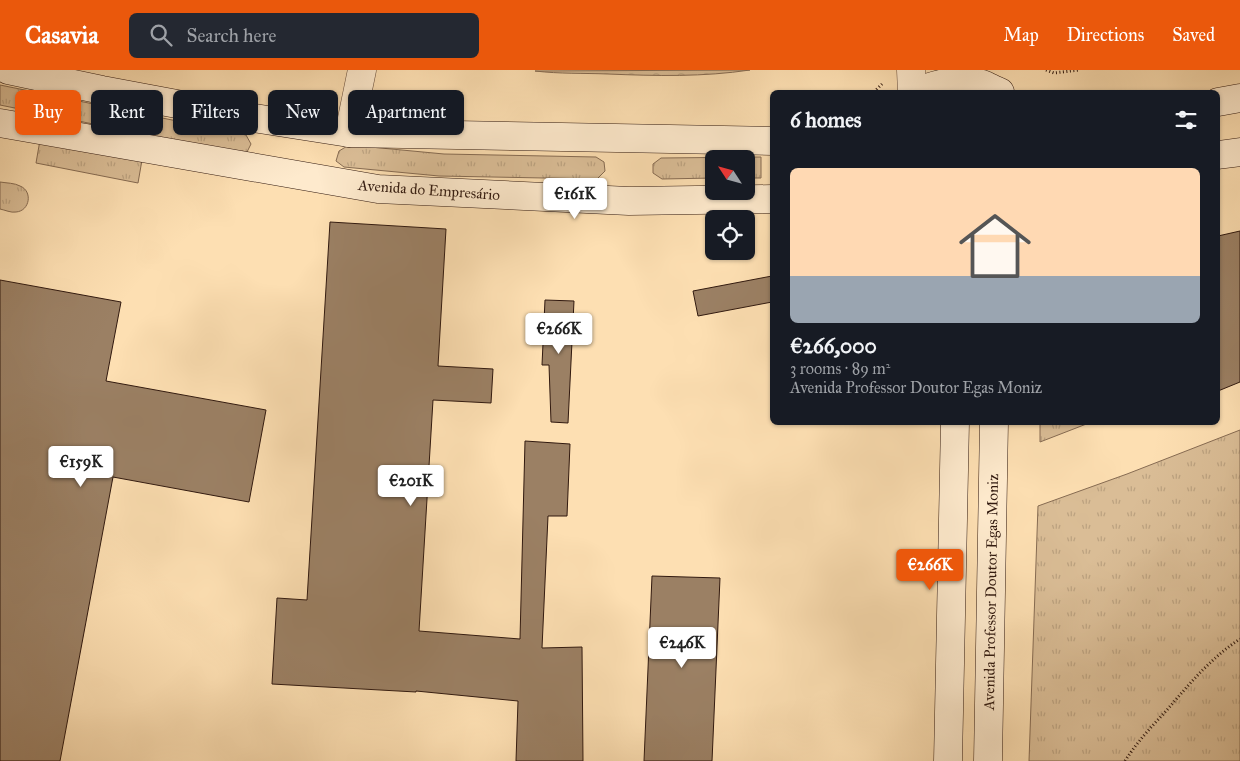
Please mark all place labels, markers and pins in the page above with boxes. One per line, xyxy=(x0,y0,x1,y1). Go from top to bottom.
pin: €161K xyxy=(540,178,610,220)
pin: €266K xyxy=(524,312,594,355)
pin: €159K xyxy=(46,446,116,488)
pin: €201K xyxy=(376,464,446,507)
pin: €266K xyxy=(895,548,965,591)
pin: €246K xyxy=(647,626,717,669)

